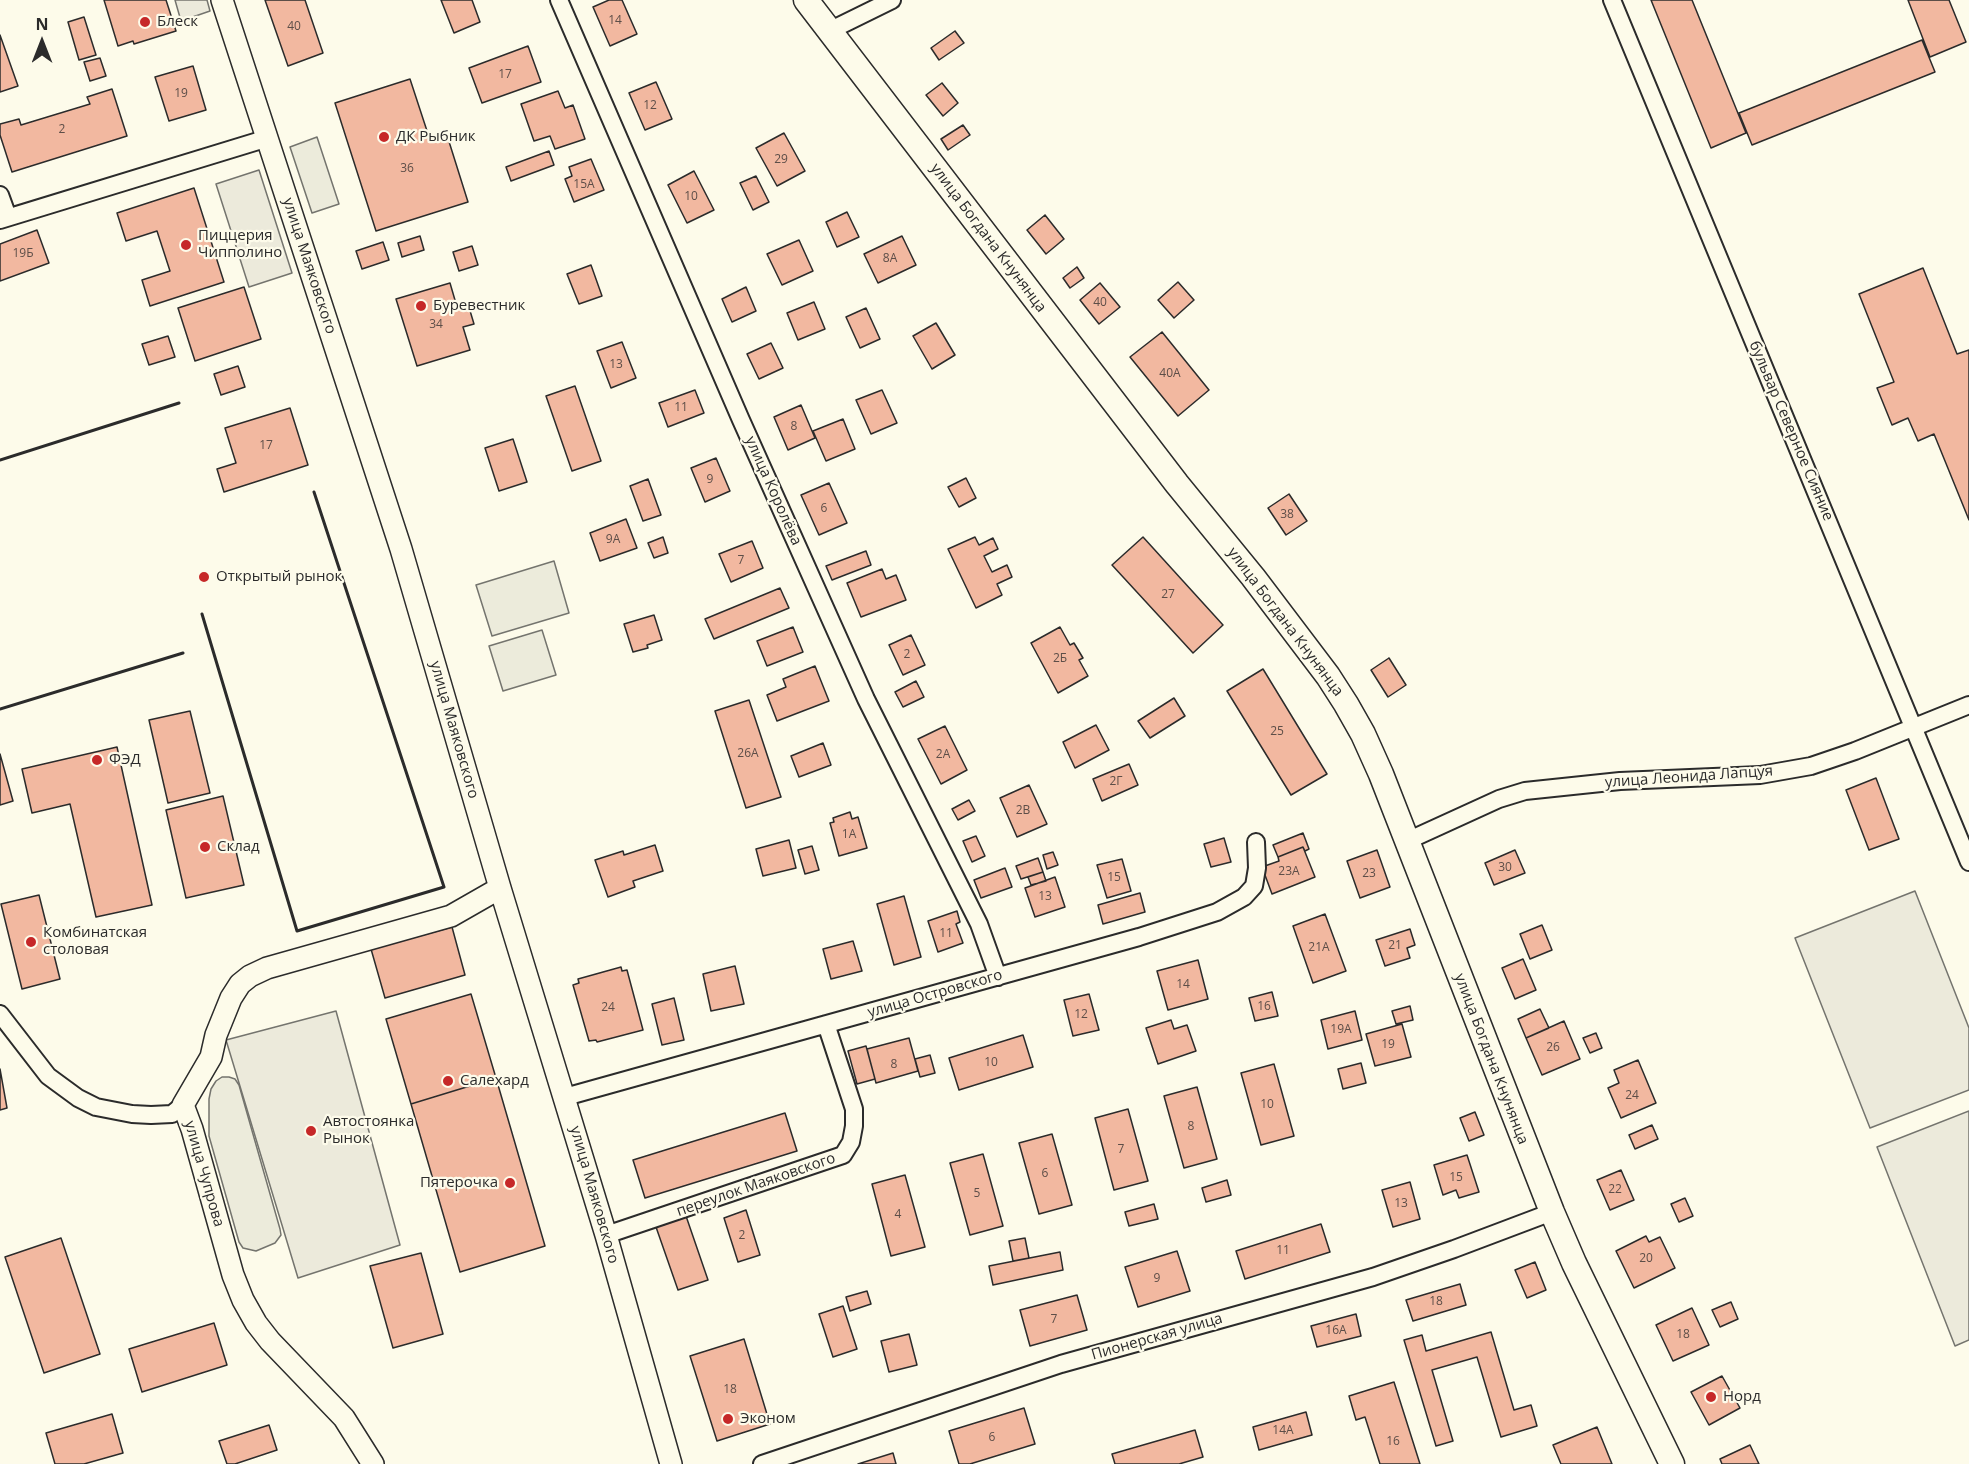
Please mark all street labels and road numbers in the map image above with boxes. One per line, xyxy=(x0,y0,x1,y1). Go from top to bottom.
street label: улица Богдана Кнунянца xyxy=(926,160,1050,316)
street label: улица Маяковского xyxy=(278,196,340,336)
street label: бульвар Северное Сияние xyxy=(1745,338,1837,524)
street label: улица Королёва xyxy=(741,434,805,548)
street label: улица Богдана Кнунянца xyxy=(1223,544,1347,700)
street label: улица Маяковского xyxy=(426,659,482,801)
street label: улица Леонида Лапцуя xyxy=(1604,762,1774,792)
street label: улица Островского xyxy=(866,966,1004,1022)
street label: улица Богдана Кнунянца xyxy=(1450,971,1532,1147)
street label: улица Чупрова xyxy=(180,1119,228,1229)
street label: улица Маяковского xyxy=(566,1124,622,1266)
street label: переулок Маяковского xyxy=(674,1149,838,1221)
street label: Пионерская улица xyxy=(1089,1310,1225,1364)

